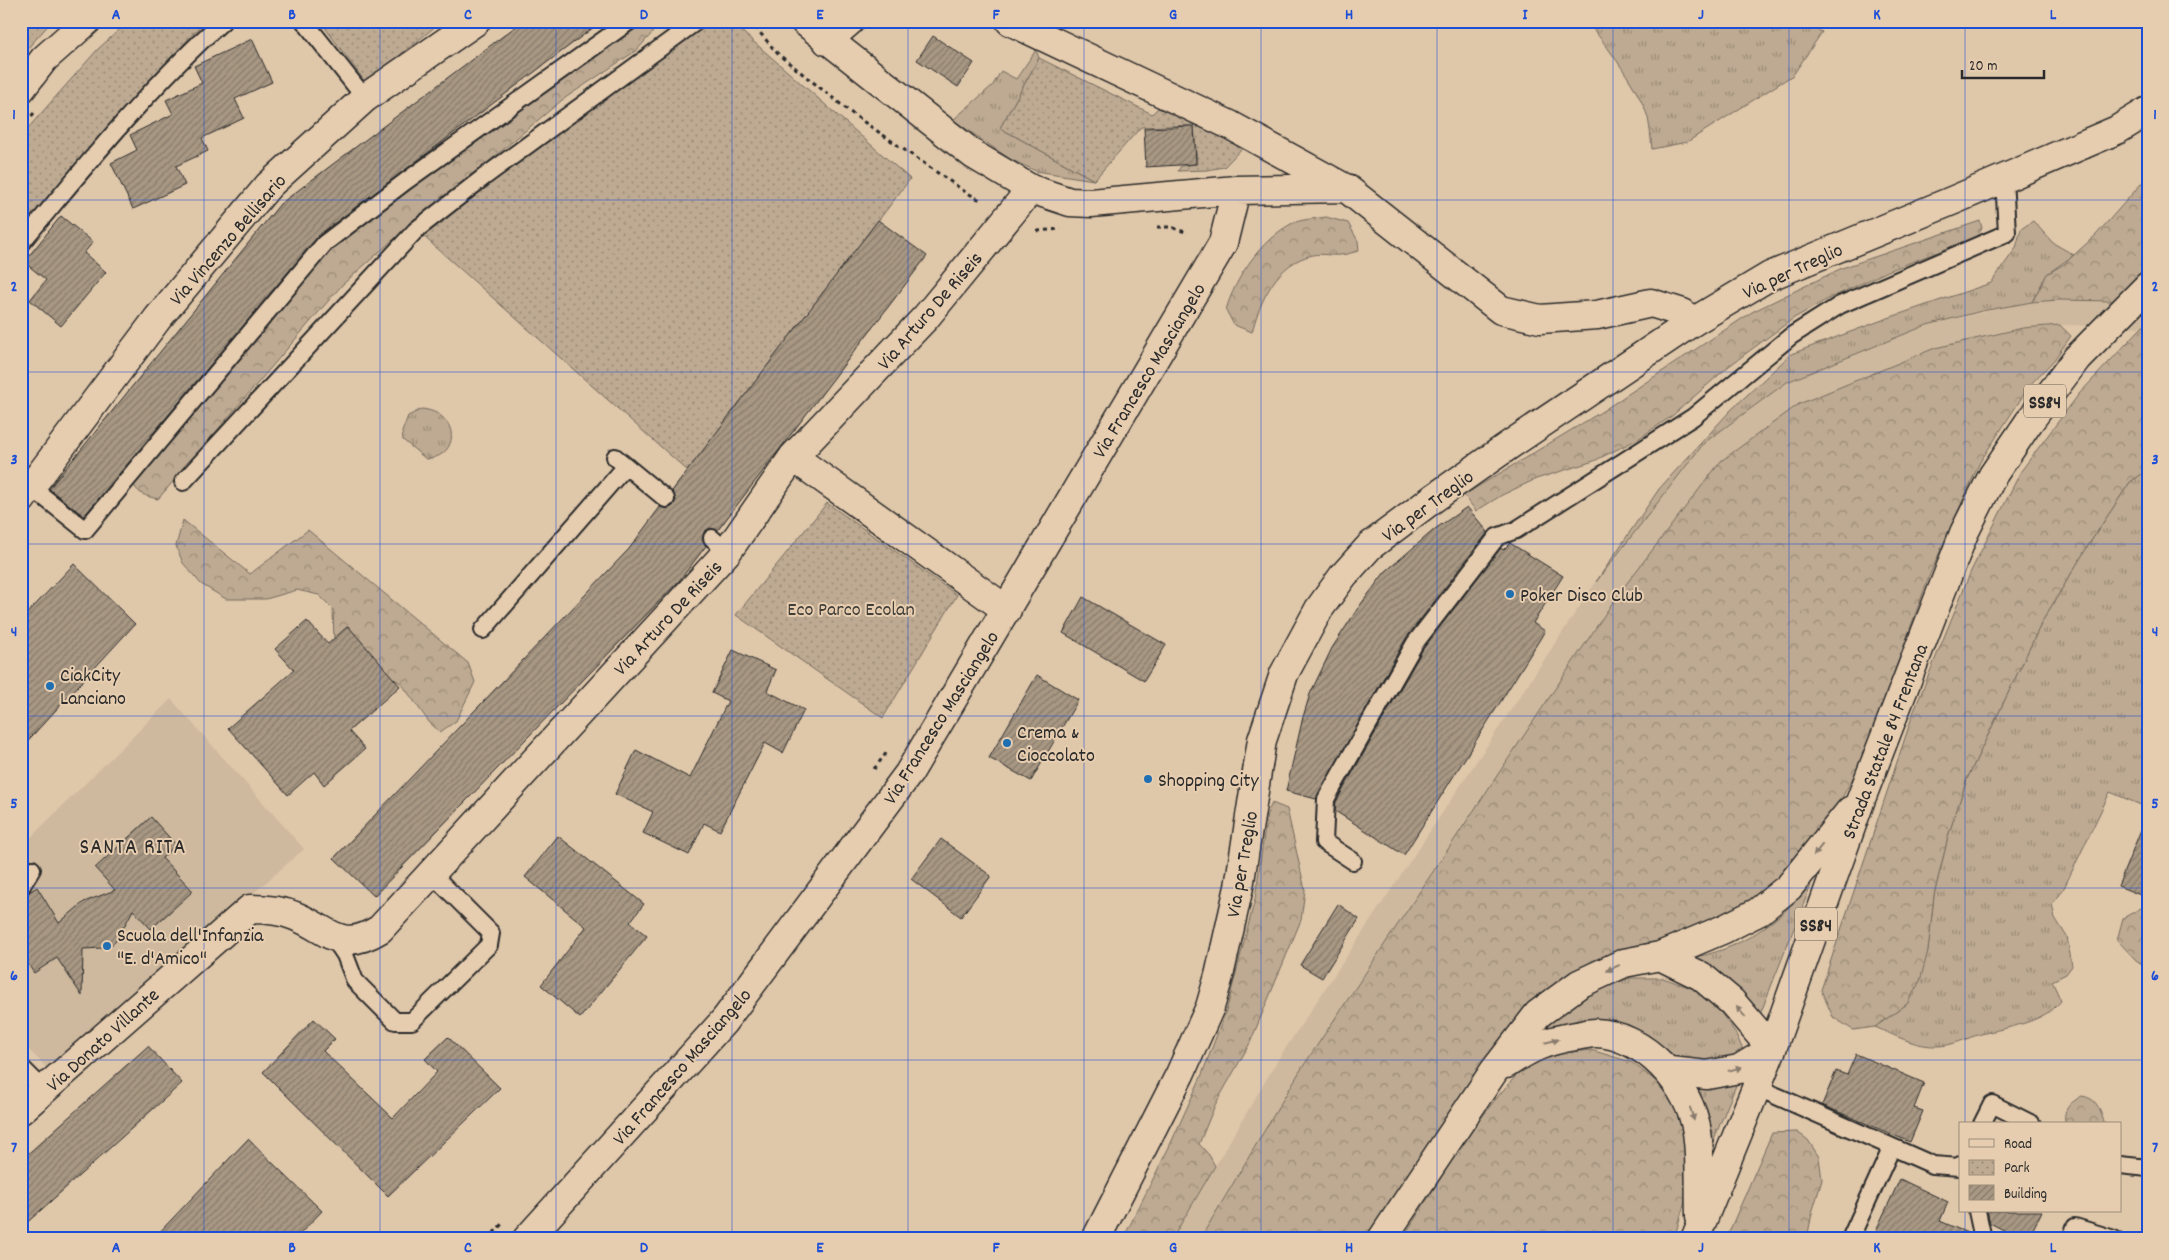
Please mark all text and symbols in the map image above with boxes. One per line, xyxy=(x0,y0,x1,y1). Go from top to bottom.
text: A xyxy=(112,4,121,27)
text: B xyxy=(288,4,296,27)
text: C xyxy=(464,4,472,27)
text: D xyxy=(640,4,649,27)
text: E xyxy=(816,4,824,27)
text: F xyxy=(992,4,1000,27)
text: G xyxy=(1169,4,1177,27)
text: H xyxy=(1345,4,1353,27)
text: I xyxy=(1523,4,1529,27)
text: J xyxy=(1698,4,1704,27)
text: K xyxy=(1873,4,1881,27)
text: L xyxy=(2050,4,2057,27)
scale bar xyxy=(1962,48,2044,80)
text: 20 m xyxy=(1969,56,1997,78)
text: 1 xyxy=(12,104,16,127)
text: 1 xyxy=(2153,104,2157,127)
street label: Via Vincenzo Bellisario xyxy=(164,169,294,313)
street label: Via per Treglio xyxy=(1739,237,1848,308)
street label: Via Arturo De Riseis xyxy=(872,247,991,377)
text: 2 xyxy=(11,276,18,299)
text: 2 xyxy=(2152,276,2159,299)
street label: Via Francesco Masciangelo xyxy=(1087,279,1214,464)
road number: SS84 xyxy=(2024,384,2066,418)
text: 3 xyxy=(10,449,18,472)
text: 3 xyxy=(2151,449,2159,472)
street label: Via per Treglio xyxy=(1377,464,1481,550)
street label: Via Arturo De Riseis xyxy=(608,555,730,683)
place label: Poker Disco Club xyxy=(1520,583,1643,611)
marker: Poker Disco Club xyxy=(1504,588,1516,600)
park label: Eco Parco Ecolan xyxy=(787,597,915,625)
text: 4 xyxy=(11,621,17,644)
text: 4 xyxy=(2152,621,2158,644)
street label: Via Francesco Masciangelo xyxy=(878,626,1007,811)
street label: Strada Statale 84 Frentana xyxy=(1837,640,1937,844)
place label: CiakCity Lanciano xyxy=(60,663,126,714)
marker: CiakCity Lanciano xyxy=(44,680,56,692)
place label: Crema & Cioccolato xyxy=(1017,720,1095,771)
marker: Crema & Cioccolato xyxy=(1001,737,1013,749)
place label: Shopping City xyxy=(1158,768,1259,796)
marker: Shopping City xyxy=(1142,773,1154,785)
text: 5 xyxy=(10,793,18,816)
text: 5 xyxy=(2151,793,2159,816)
street label: Via per Treglio xyxy=(1221,809,1267,920)
district label: SANTA RITA xyxy=(80,833,186,864)
one-way arrow xyxy=(1812,843,1823,856)
road number: SS84 xyxy=(1795,908,1837,941)
place label: Scuola dell'Infanzia "E. d'Amico" xyxy=(117,923,264,974)
marker: Scuola dell'Infanzia "E. d'Amico" xyxy=(101,940,113,952)
one-way arrow xyxy=(1606,964,1620,972)
text: 6 xyxy=(10,965,18,988)
text: 6 xyxy=(2151,965,2159,988)
street label: Via Donato Villante xyxy=(41,983,167,1100)
street label: Via Francesco Masciangelo xyxy=(607,983,760,1153)
one-way arrow xyxy=(1735,1005,1746,1018)
one-way arrow xyxy=(1545,1037,1560,1045)
one-way arrow xyxy=(1728,1064,1743,1072)
one-way arrow xyxy=(1688,1107,1696,1122)
legend xyxy=(1959,1122,2122,1212)
text: Road xyxy=(2004,1134,2032,1156)
text: 7 xyxy=(11,1137,17,1160)
text: 7 xyxy=(2152,1137,2158,1160)
text: Park xyxy=(2004,1158,2030,1180)
text: Building xyxy=(2004,1184,2047,1206)
text: A xyxy=(112,1237,121,1260)
text: B xyxy=(288,1237,296,1260)
text: C xyxy=(464,1237,472,1260)
text: D xyxy=(640,1237,649,1260)
text: E xyxy=(816,1237,824,1260)
text: F xyxy=(992,1237,1000,1260)
text: G xyxy=(1169,1237,1177,1260)
text: H xyxy=(1345,1237,1353,1260)
text: I xyxy=(1523,1237,1529,1260)
text: J xyxy=(1698,1237,1704,1260)
text: K xyxy=(1873,1237,1881,1260)
text: L xyxy=(2050,1237,2057,1260)

